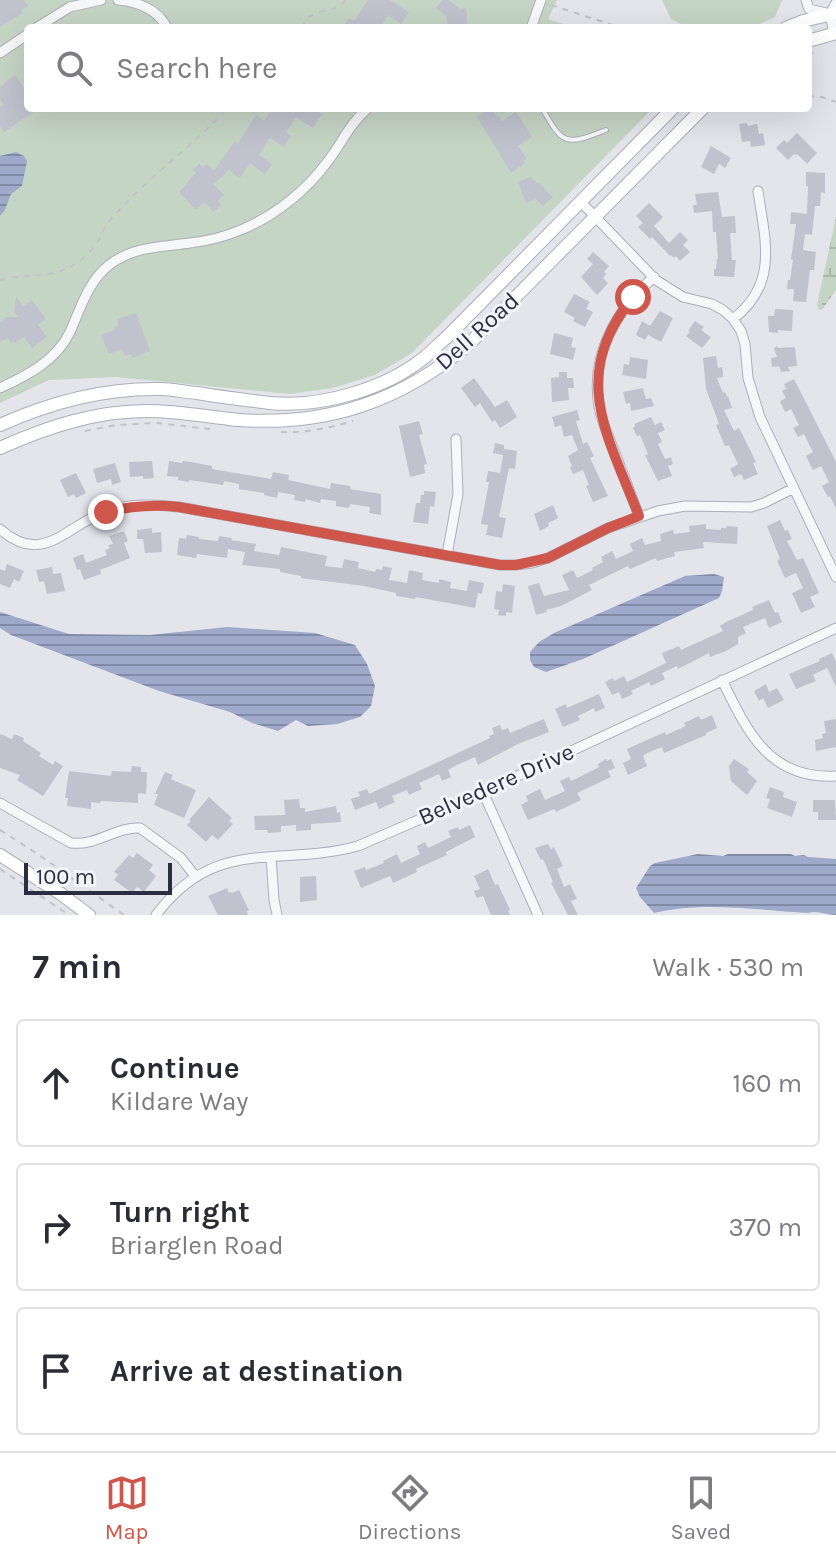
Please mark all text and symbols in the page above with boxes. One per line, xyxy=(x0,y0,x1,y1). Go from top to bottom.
search box xyxy=(24,24,812,112)
icon: search xyxy=(52,46,96,90)
text: Search here xyxy=(116,50,277,86)
route start xyxy=(615,279,651,315)
street label: Dell Road xyxy=(430,286,524,376)
route end xyxy=(88,494,124,530)
street label: Belvedere Drive xyxy=(414,737,578,831)
scale bar xyxy=(24,859,172,895)
text: 100 m xyxy=(36,864,95,890)
text: 7 min xyxy=(32,947,122,987)
text: Walk · 530 m xyxy=(652,952,804,983)
text: Continue xyxy=(110,1050,240,1086)
icon: ahead xyxy=(34,1061,78,1105)
text: 160 m xyxy=(733,1068,802,1099)
text: Kildare Way xyxy=(110,1086,248,1117)
text: Turn right xyxy=(110,1194,250,1230)
icon: right xyxy=(34,1205,78,1249)
text: 370 m xyxy=(729,1212,802,1243)
text: Briarglen Road xyxy=(110,1230,284,1261)
icon: arrive xyxy=(34,1349,78,1393)
text: Arrive at destination xyxy=(110,1353,404,1389)
tab: Map xyxy=(105,1471,149,1545)
tab: Directions xyxy=(358,1471,461,1545)
tab: Saved xyxy=(671,1471,731,1545)

